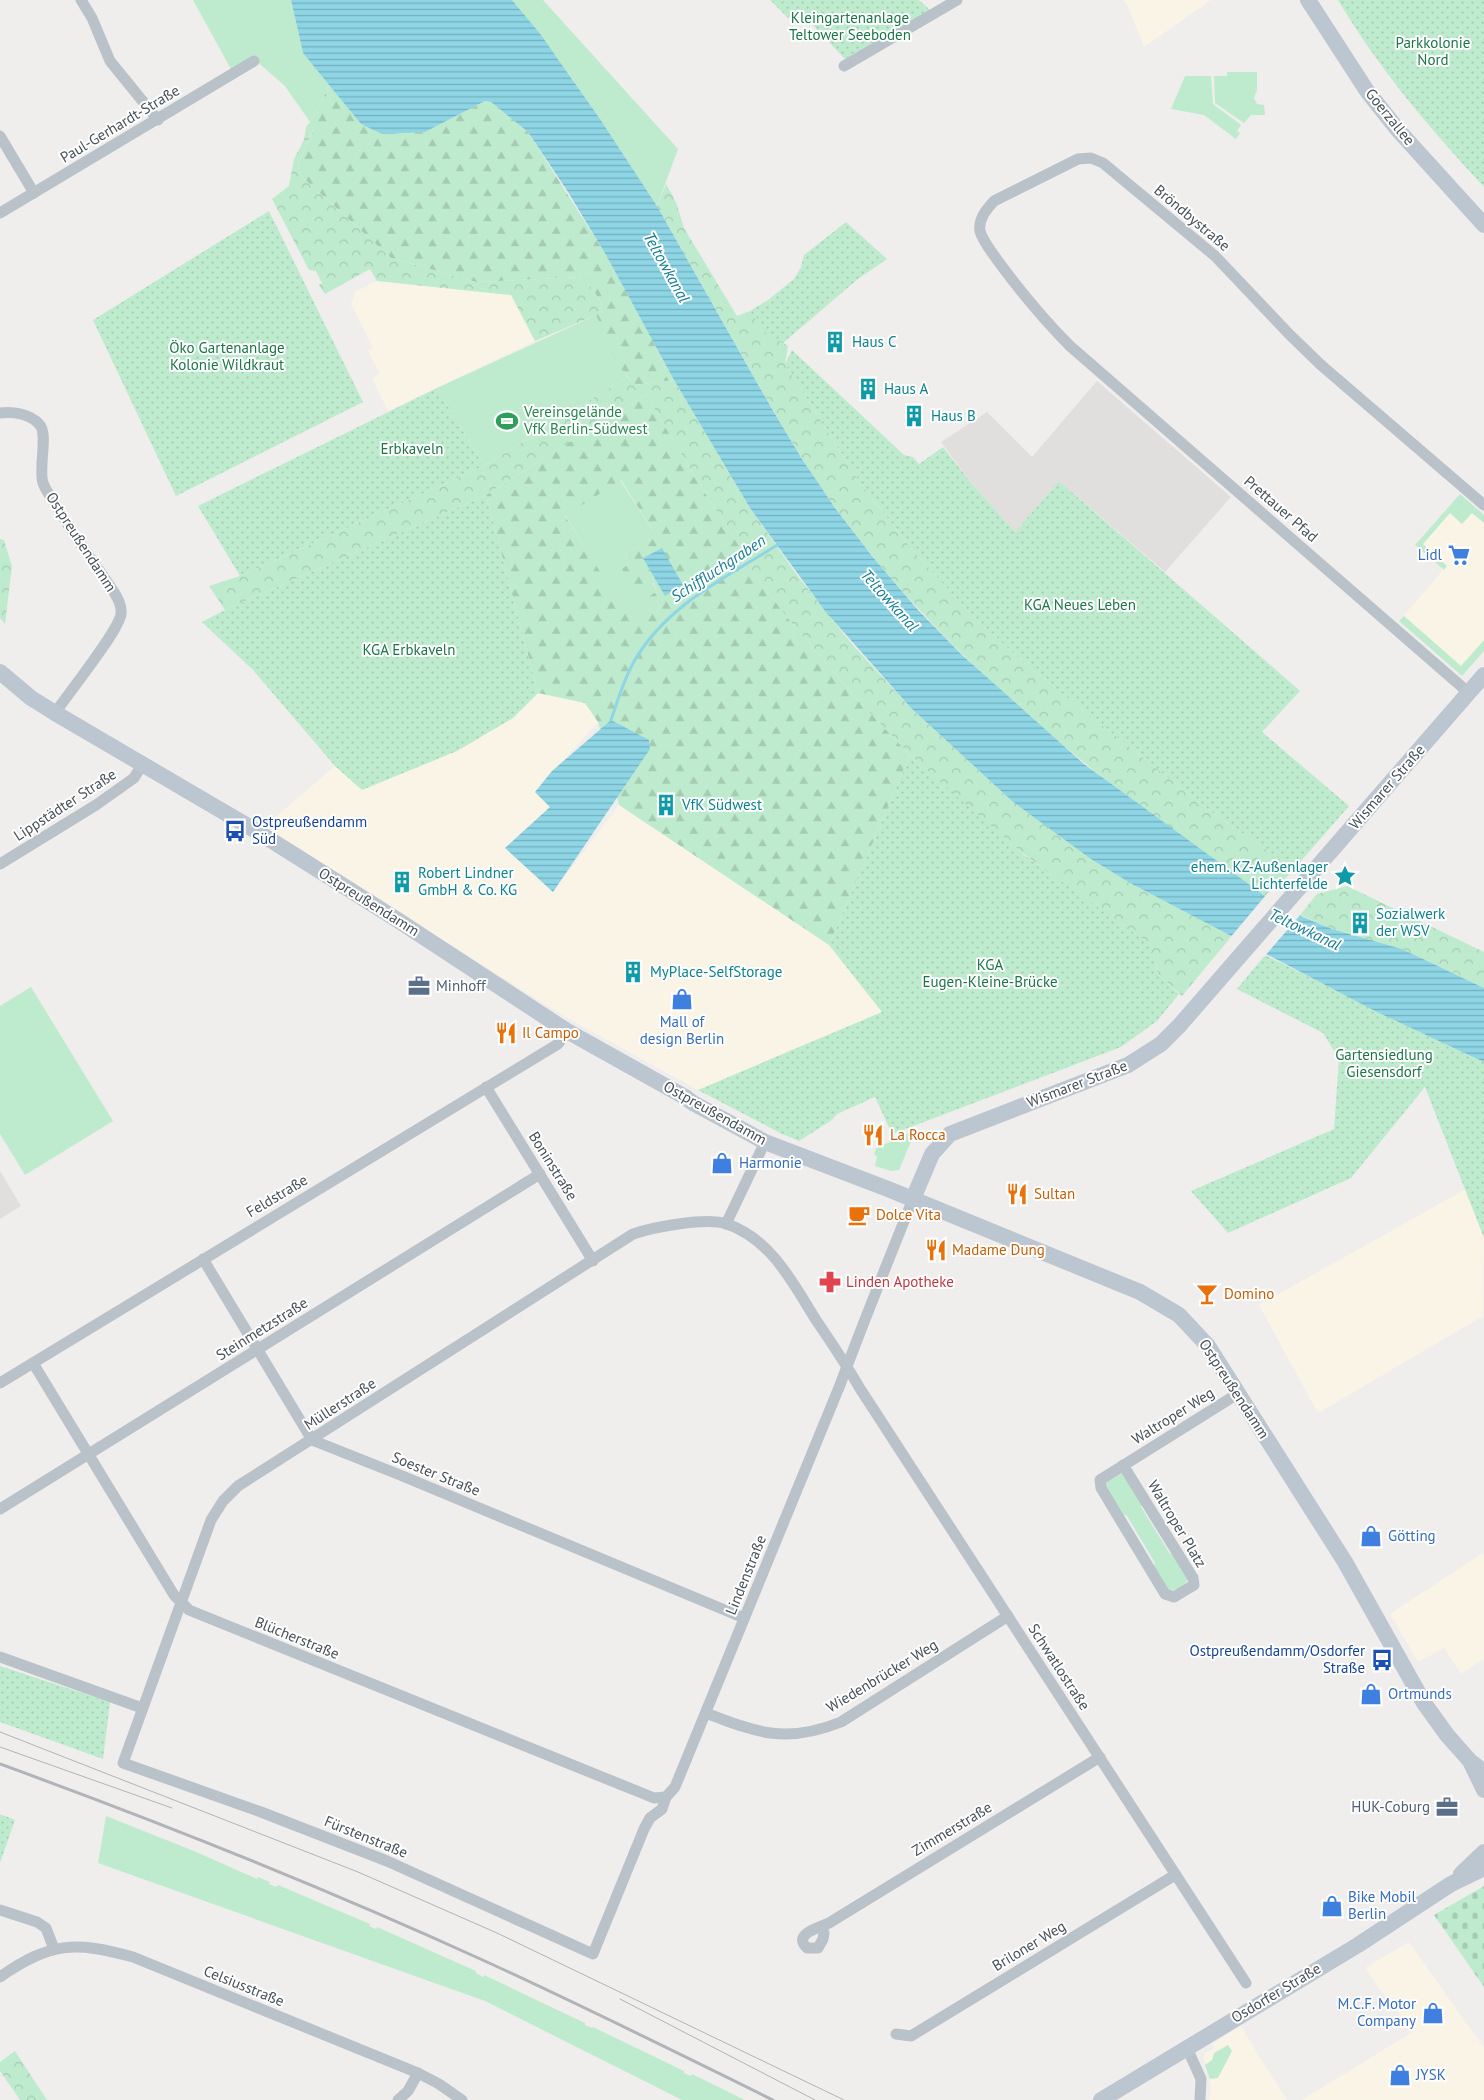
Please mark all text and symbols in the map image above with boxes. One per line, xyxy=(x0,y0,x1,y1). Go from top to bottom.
park label: Kleingartenanlage Teltower Seeboden xyxy=(789,8,911,44)
park label: Parkkolonie Nord xyxy=(1396,33,1470,69)
street label: Paul-Gerhardt-Straße xyxy=(57,80,183,167)
street label: Goerzallee xyxy=(1362,84,1419,149)
street label: Bröndbystraße xyxy=(1150,180,1234,255)
water label: Teltowkanal xyxy=(640,228,695,306)
building icon: Haus C xyxy=(822,329,848,355)
place label: Haus C xyxy=(852,332,897,351)
park label: Öko Gartenanlage Kolonie Wildkraut xyxy=(169,338,285,374)
building icon: Haus A xyxy=(855,376,881,402)
place label: Haus A xyxy=(884,379,928,398)
place label: Vereinsgelände VfK Berlin-Südwest xyxy=(523,402,648,438)
building icon: Haus B xyxy=(901,403,927,429)
place label: Haus B xyxy=(931,406,976,425)
sports icon: Vereinsgelände VfK Berlin-Südwest xyxy=(494,408,520,434)
park label: Erbkaveln xyxy=(380,439,444,458)
street label: Prettauer Pfad xyxy=(1240,471,1322,546)
street label: Ostpreußendamm xyxy=(42,488,121,595)
water label: Schiffluchgraben xyxy=(667,530,769,606)
supermarket icon: Lidl xyxy=(1446,542,1472,568)
place label: Lidl xyxy=(1418,545,1443,564)
water label: Teltowkanal xyxy=(857,565,924,636)
park label: KGA Neues Leben xyxy=(1024,595,1136,614)
park label: KGA Erbkaveln xyxy=(363,640,455,659)
street label: Wismarer Straße xyxy=(1345,740,1429,833)
street label: Lippstädter Straße xyxy=(10,764,120,845)
building icon: VfK Südwest xyxy=(653,792,679,818)
place label: VfK Südwest xyxy=(681,795,762,814)
place label: Ostpreußendamm Süd xyxy=(252,812,367,848)
bus stop icon: Ostpreußendamm Süd xyxy=(222,818,248,844)
place label: ehem. KZ-Außenlager Lichterfelde xyxy=(1191,857,1328,893)
street label: Ostpreußendamm xyxy=(315,863,423,940)
place label: Robert Lindner GmbH & Co. KG xyxy=(418,863,517,899)
place icon: ehem. KZ-Außenlager Lichterfelde xyxy=(1332,863,1358,889)
building icon: Robert Lindner GmbH & Co. KG xyxy=(389,869,415,895)
water label: Teltowkanal xyxy=(1266,904,1345,955)
place label: Sozialwerk der WSV xyxy=(1376,904,1446,940)
building icon: Sozialwerk der WSV xyxy=(1347,910,1373,936)
park label: KGA Eugen-Kleine-Brücke xyxy=(922,955,1058,991)
building icon: MyPlace-SelfStorage xyxy=(620,959,646,985)
place label: MyPlace-SelfStorage xyxy=(650,962,782,981)
office icon: Minhoff xyxy=(406,973,432,999)
place label: Minhoff xyxy=(436,976,487,995)
shop icon: Mall of design Berlin xyxy=(669,986,695,1012)
place label: Mall of design Berlin xyxy=(640,1012,724,1048)
restaurant icon: Il Campo xyxy=(493,1020,519,1046)
place label: Il Campo xyxy=(522,1023,579,1042)
park label: Gartensiedlung Giesensdorf xyxy=(1335,1045,1433,1081)
street label: Wismarer Straße xyxy=(1024,1056,1130,1111)
street label: Ostpreußendamm xyxy=(660,1076,770,1149)
restaurant icon: La Rocca xyxy=(860,1122,886,1148)
place label: La Rocca xyxy=(890,1125,946,1144)
street label: Boninstraße xyxy=(525,1128,582,1204)
shop icon: Harmonie xyxy=(709,1150,735,1176)
place label: Harmonie xyxy=(739,1153,802,1172)
street label: Feldstraße xyxy=(243,1170,311,1221)
restaurant icon: Sultan xyxy=(1004,1181,1030,1207)
place label: Sultan xyxy=(1034,1184,1075,1203)
cafe icon: Dolce Vita xyxy=(846,1202,872,1228)
place label: Dolce Vita xyxy=(876,1205,941,1224)
restaurant icon: Madame Dung xyxy=(923,1237,949,1263)
place label: Madame Dung xyxy=(952,1240,1045,1259)
pharmacy icon: Linden Apotheke xyxy=(817,1269,843,1295)
place label: Linden Apotheke xyxy=(846,1272,954,1291)
bar icon: Domino xyxy=(1194,1281,1220,1307)
place label: Domino xyxy=(1224,1284,1274,1303)
street label: Steinmetzstraße xyxy=(212,1293,311,1364)
street label: Ostpreußendamm xyxy=(1195,1335,1274,1442)
street label: Müllerstraße xyxy=(300,1373,379,1434)
street label: Waltroper Weg xyxy=(1128,1383,1218,1448)
street label: Soester Straße xyxy=(389,1447,483,1500)
street label: Waltroper Platz xyxy=(1144,1477,1211,1571)
shop icon: Götting xyxy=(1358,1523,1384,1549)
place label: Götting xyxy=(1388,1526,1436,1545)
street label: Lindenstraße xyxy=(721,1532,770,1617)
street label: Blücherstraße xyxy=(252,1612,342,1663)
street label: Schwatlostraße xyxy=(1024,1620,1094,1714)
street label: Wiedenbrücker Weg xyxy=(823,1635,941,1716)
place label: Ostpreußendamm/Osdorfer Straße xyxy=(1189,1641,1365,1677)
bus stop icon: Ostpreußendamm/Osdorfer Straße xyxy=(1369,1647,1395,1673)
shop icon: Ortmunds xyxy=(1358,1681,1384,1707)
place label: Ortmunds xyxy=(1388,1684,1452,1703)
office icon: HUK-Coburg xyxy=(1434,1794,1460,1820)
street label: Zimmerstraße xyxy=(908,1797,995,1860)
place label: HUK-Coburg xyxy=(1351,1797,1430,1816)
street label: Fürstenstraße xyxy=(322,1811,411,1862)
place label: Bike Mobil Berlin xyxy=(1348,1887,1416,1923)
shop icon: Bike Mobil Berlin xyxy=(1319,1893,1345,1919)
street label: Briloner Weg xyxy=(989,1916,1069,1975)
street label: Osdorfer Straße xyxy=(1227,1958,1324,2027)
street label: Celsiusstraße xyxy=(201,1961,287,2010)
place label: M.C.F. Motor Company xyxy=(1337,1994,1416,2030)
shop icon: M.C.F. Motor Company xyxy=(1420,2000,1446,2026)
shop icon: JYSK xyxy=(1387,2062,1413,2088)
place label: JYSK xyxy=(1415,2065,1446,2084)

